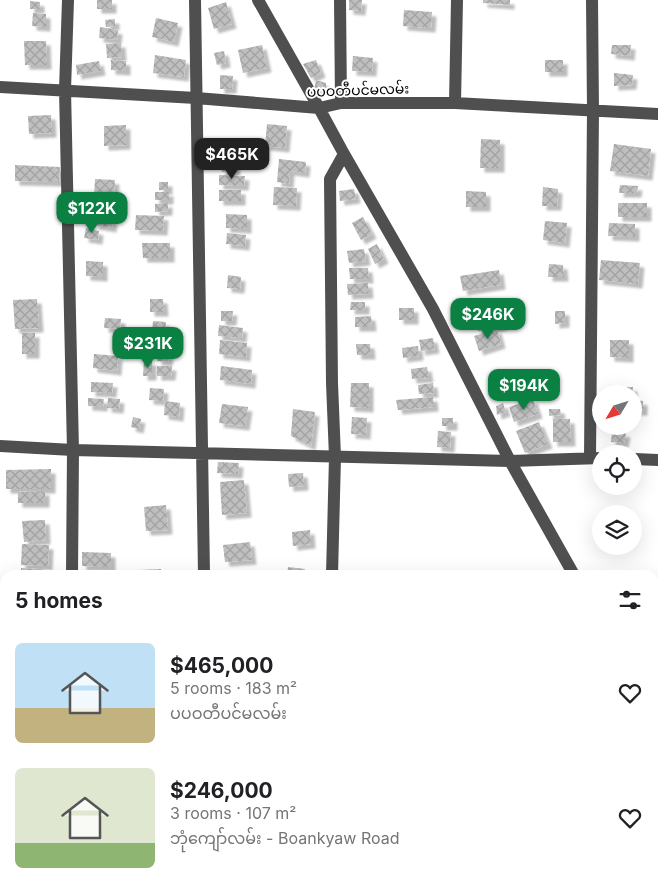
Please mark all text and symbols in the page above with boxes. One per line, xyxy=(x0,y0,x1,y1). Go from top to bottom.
street label: ပပဝတီပင်မလမ်း xyxy=(307,78,409,100)
pin: $465K xyxy=(197,138,267,180)
text: $465K xyxy=(205,144,259,164)
pin: $122K xyxy=(57,192,127,234)
text: $122K xyxy=(67,198,117,218)
pin: $246K xyxy=(453,298,523,340)
text: $246K xyxy=(461,304,515,324)
pin: $231K xyxy=(113,326,183,369)
text: $231K xyxy=(123,333,173,353)
pin: $194K xyxy=(489,368,559,411)
text: $194K xyxy=(499,375,549,395)
north arrow xyxy=(592,385,642,435)
map controls xyxy=(592,385,642,555)
button: locate xyxy=(592,445,642,495)
button: layers xyxy=(592,505,642,555)
icon: filters xyxy=(616,586,644,614)
text: 5 homes xyxy=(15,588,103,613)
text: $465,000 xyxy=(170,653,273,678)
icon: home xyxy=(55,663,115,723)
text: 5 rooms · 183 m² xyxy=(170,678,297,698)
icon: heart xyxy=(616,679,644,707)
text: ပပဝတီပင်မလမ်း xyxy=(170,703,287,723)
text: $246,000 xyxy=(170,778,273,803)
icon: home xyxy=(55,788,115,848)
text: 3 rooms · 107 m² xyxy=(170,803,296,823)
icon: heart xyxy=(616,804,644,832)
text: ဘုံကျော်လမ်း - Boankyaw Road xyxy=(170,828,400,848)

